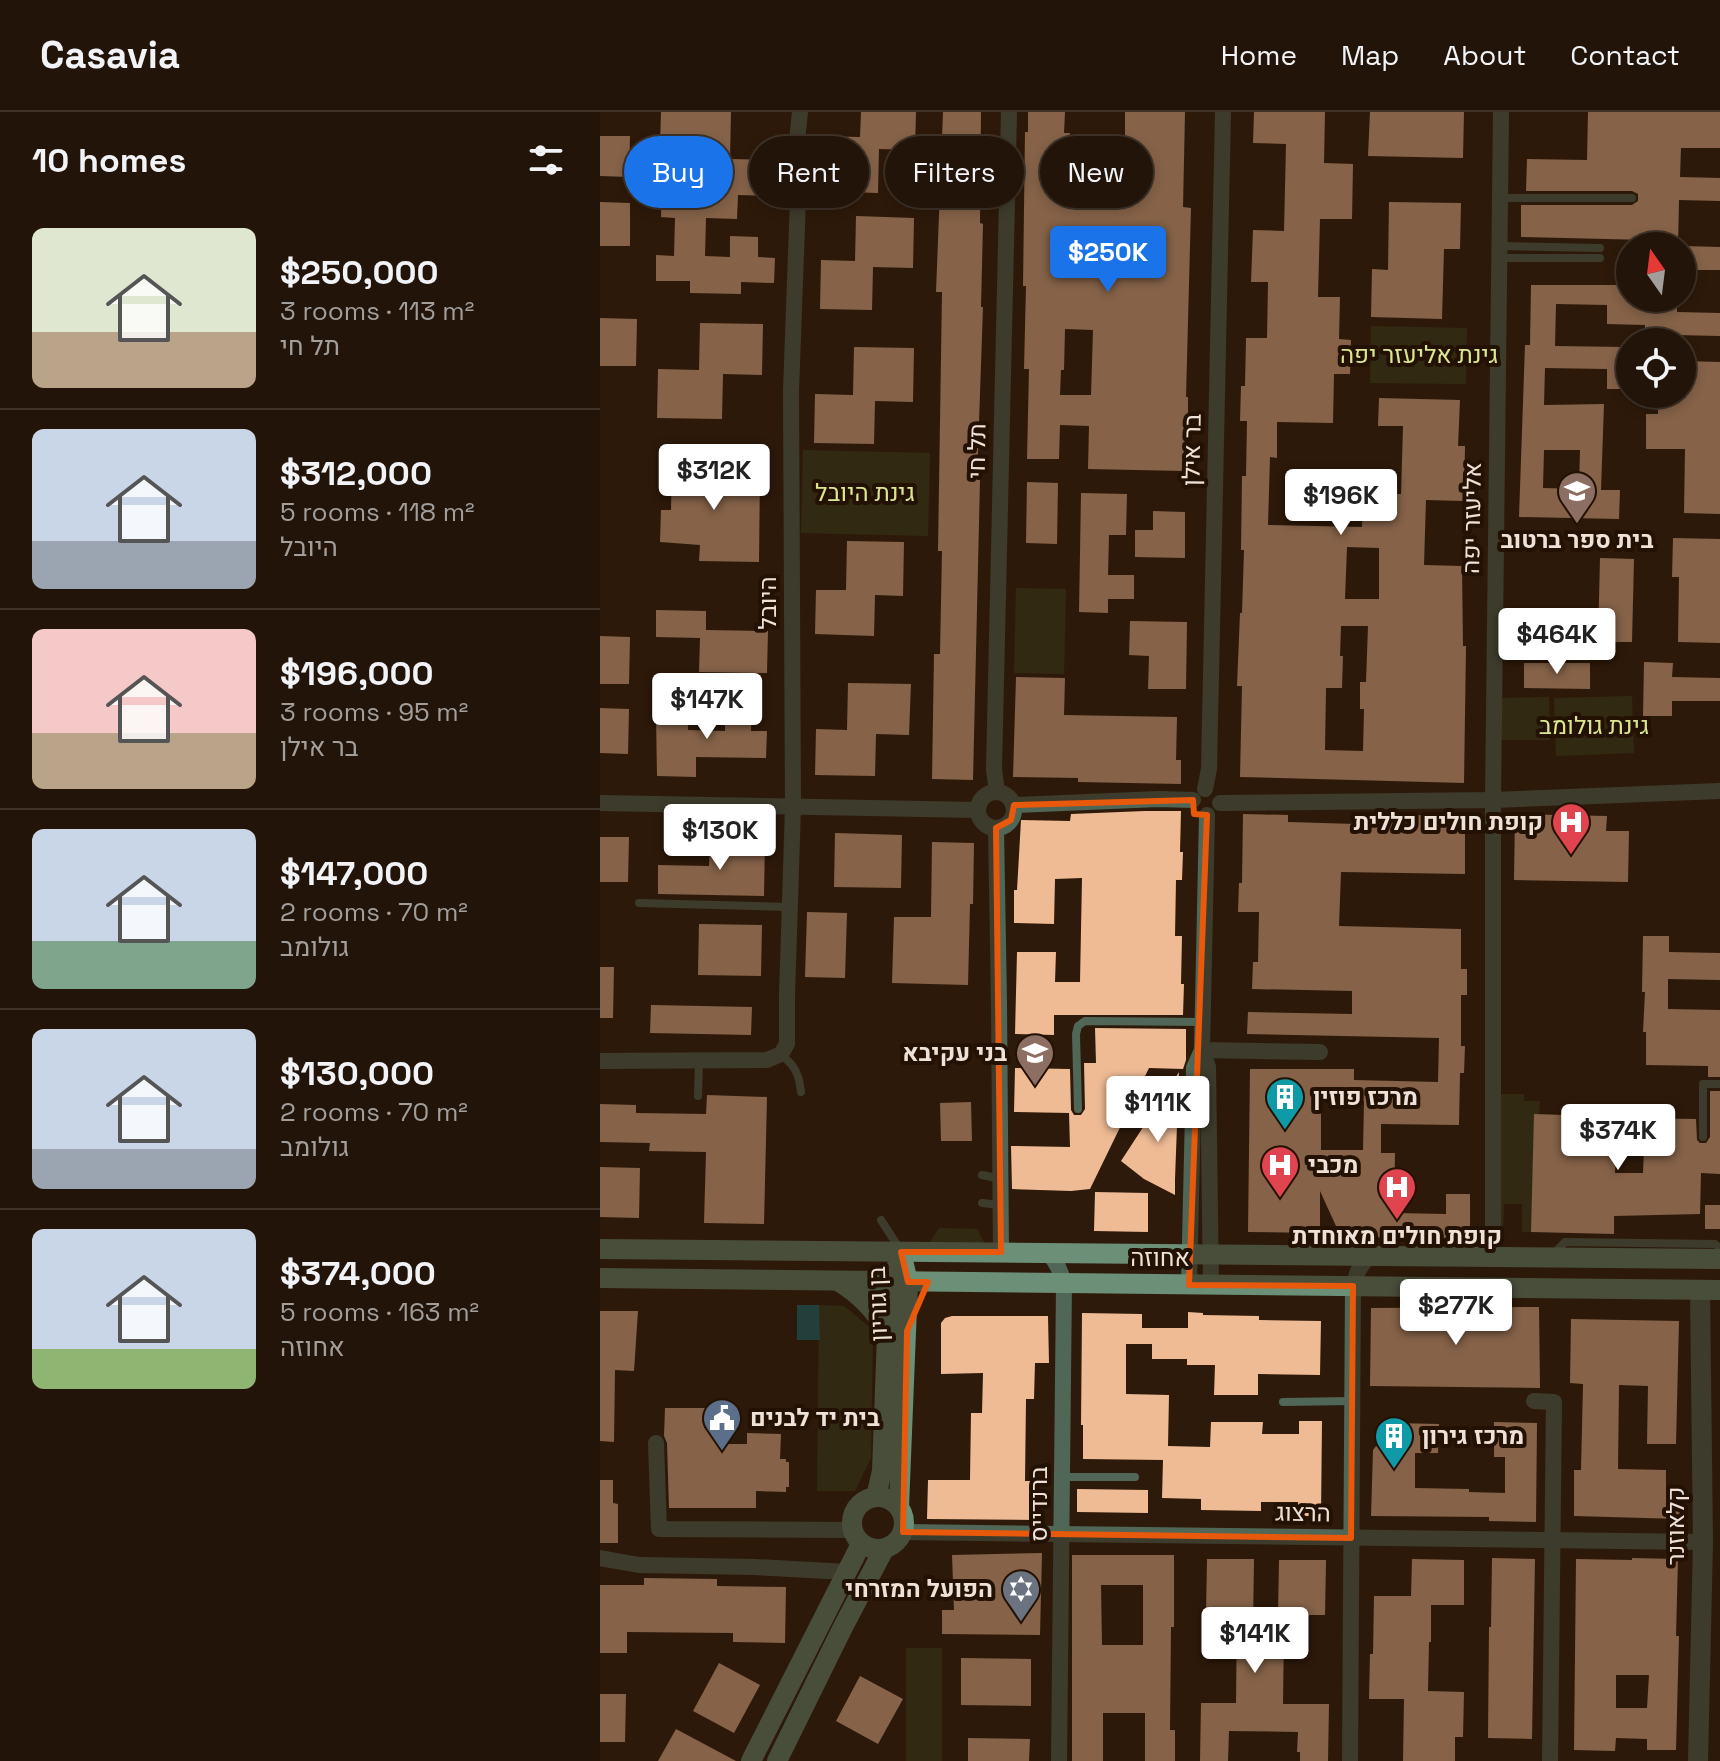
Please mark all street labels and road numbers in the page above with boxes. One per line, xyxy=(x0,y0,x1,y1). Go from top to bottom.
street label: בר אילן xyxy=(1175,413,1208,486)
street label: תל חי xyxy=(961,423,992,479)
street label: אליעזר יפה xyxy=(1455,462,1488,574)
street label: היובל xyxy=(752,576,783,630)
street label: אחוזה xyxy=(1130,1242,1190,1273)
street label: בן גוריון xyxy=(861,1266,894,1342)
street label: ברנדייס xyxy=(1023,1466,1054,1542)
street label: קלאוזנר xyxy=(1660,1487,1691,1565)
street label: הרצוג xyxy=(1275,1497,1331,1528)

